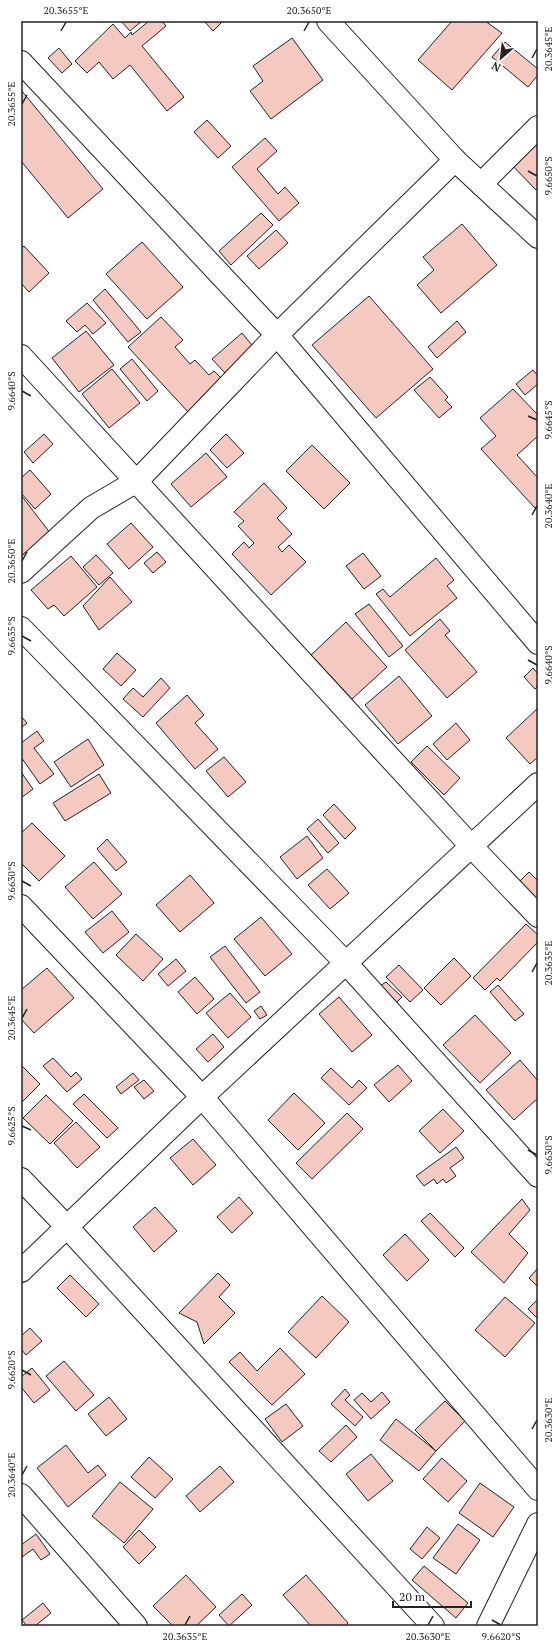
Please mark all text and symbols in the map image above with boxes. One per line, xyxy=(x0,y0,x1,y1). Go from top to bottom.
text: 20.3655°E xyxy=(44,4,89,17)
text: 20.3650°E xyxy=(287,4,332,17)
text: 20.3645°E xyxy=(542,26,555,71)
north arrow xyxy=(481,38,521,78)
text: N xyxy=(489,58,503,75)
text: 20.3655°E xyxy=(5,81,18,126)
text: 9.6650°S xyxy=(542,156,555,196)
text: 9.6640°S xyxy=(5,371,18,411)
text: 9.6645°S xyxy=(542,400,555,440)
text: 20.3640°E xyxy=(542,483,555,528)
text: 20.3650°E xyxy=(5,538,18,583)
text: 9.6635°S xyxy=(5,616,18,656)
text: 9.6640°S xyxy=(542,645,555,685)
text: 9.6630°S xyxy=(5,861,18,901)
text: 20.3635°E xyxy=(542,940,555,985)
text: 20.3645°E xyxy=(5,995,18,1040)
text: 9.6625°S xyxy=(5,1106,18,1146)
text: 9.6630°S xyxy=(542,1135,555,1175)
text: 9.6620°S xyxy=(5,1350,18,1390)
text: 20.3630°E xyxy=(542,1397,555,1442)
text: 20.3640°E xyxy=(5,1452,18,1497)
scale bar xyxy=(393,1583,471,1609)
text: 20 m xyxy=(399,1589,426,1604)
text: 20.3635°E xyxy=(163,1630,208,1643)
text: 20.3630°E xyxy=(406,1630,451,1643)
text: 9.6620°S xyxy=(481,1630,521,1643)

